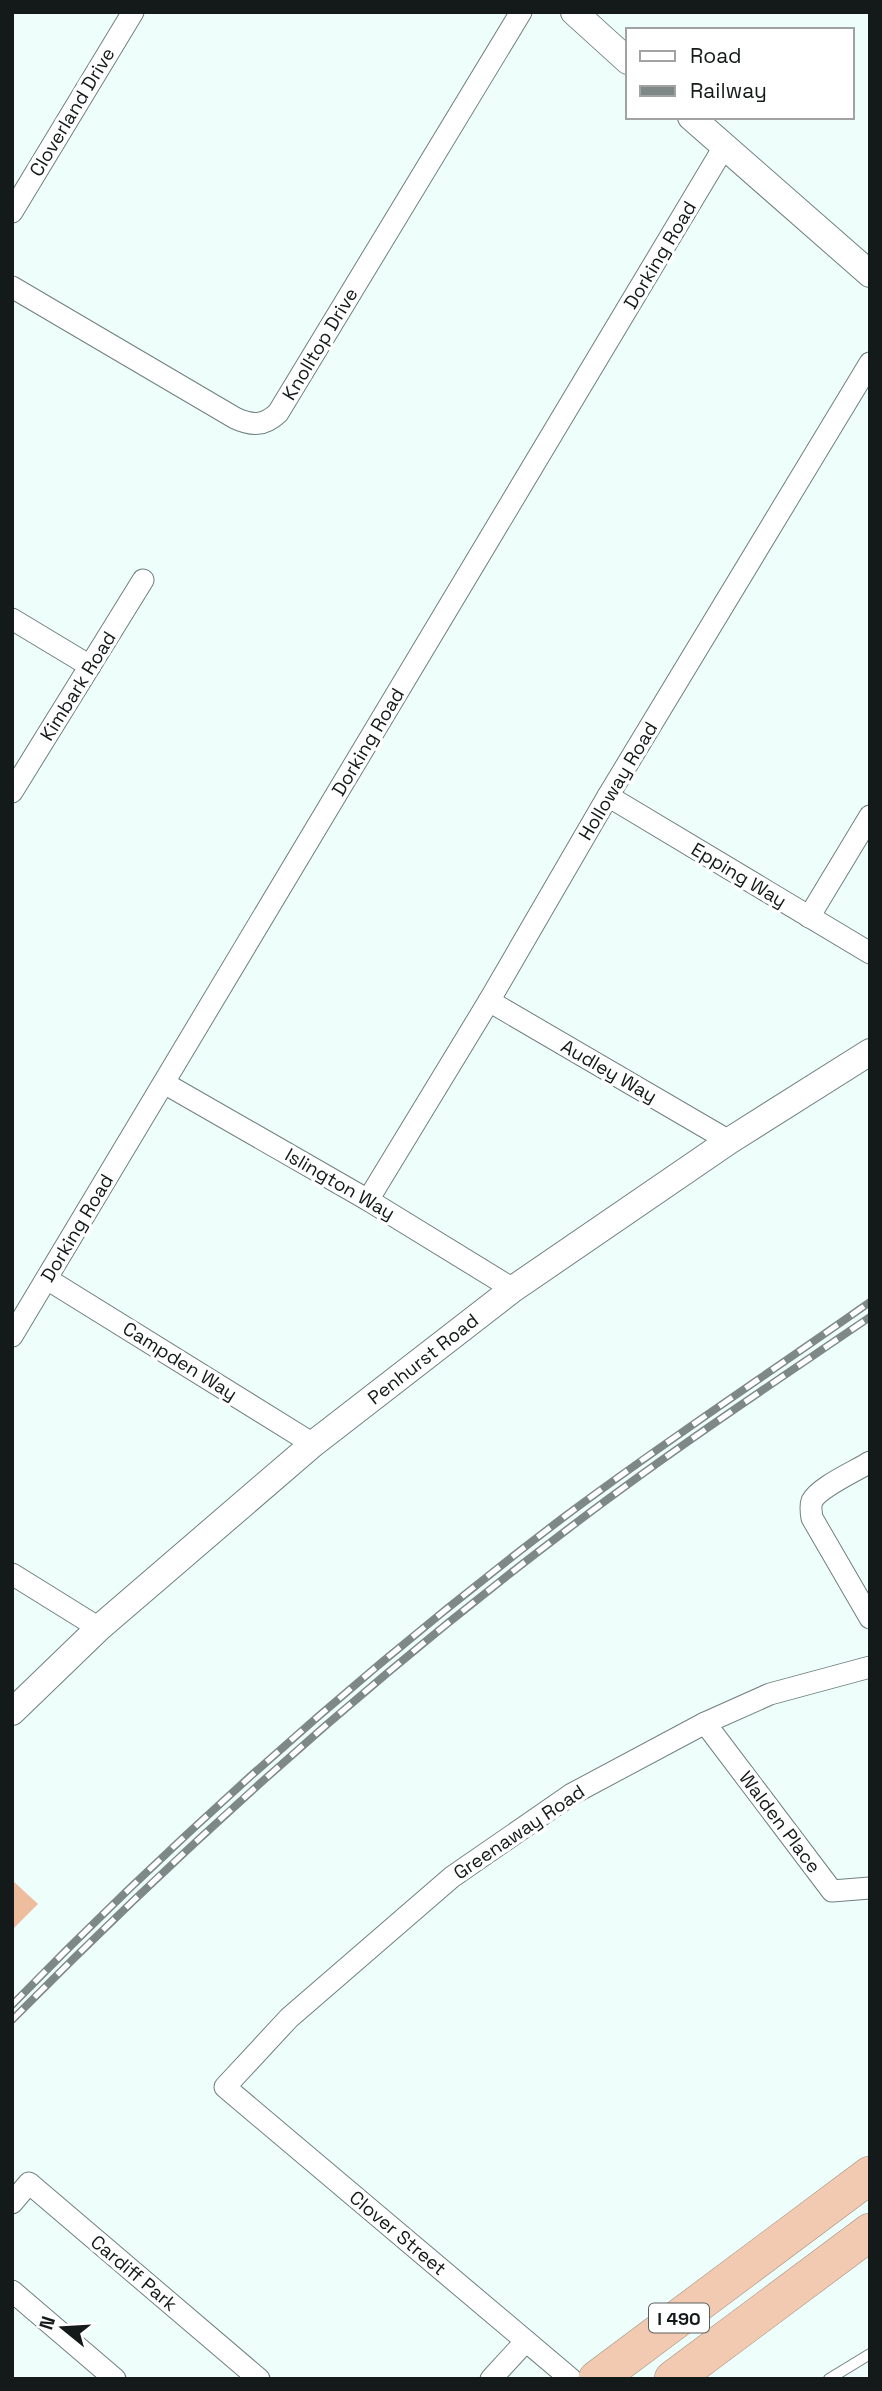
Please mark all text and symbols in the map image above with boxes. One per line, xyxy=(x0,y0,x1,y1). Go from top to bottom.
legend xyxy=(626,28,854,119)
text: Road xyxy=(690,42,742,69)
street label: Cloverland Drive xyxy=(24,43,120,181)
text: Railway xyxy=(690,77,767,104)
street label: Dorking Road xyxy=(618,196,702,314)
street label: Knolltop Drive xyxy=(277,283,363,405)
street label: Kimbark Road xyxy=(34,627,122,745)
street label: Dorking Road xyxy=(326,683,410,801)
street label: Holloway Road xyxy=(573,717,663,845)
street label: Epping Way xyxy=(687,837,791,913)
street label: Audley Way xyxy=(556,1033,662,1109)
street label: Islington Way xyxy=(280,1142,400,1226)
street label: Dorking Road xyxy=(35,1169,119,1287)
street label: Penhurst Road xyxy=(362,1308,484,1410)
street label: Campden Way xyxy=(118,1316,242,1406)
street label: Walden Place xyxy=(733,1766,827,1878)
street label: Greenaway Road xyxy=(449,1779,589,1885)
street label: Clover Street xyxy=(344,2185,452,2281)
street label: Cardiff Park xyxy=(85,2229,183,2317)
north arrow xyxy=(28,2293,98,2363)
road number: I 490 xyxy=(649,2304,709,2332)
text: N xyxy=(33,2313,61,2333)

